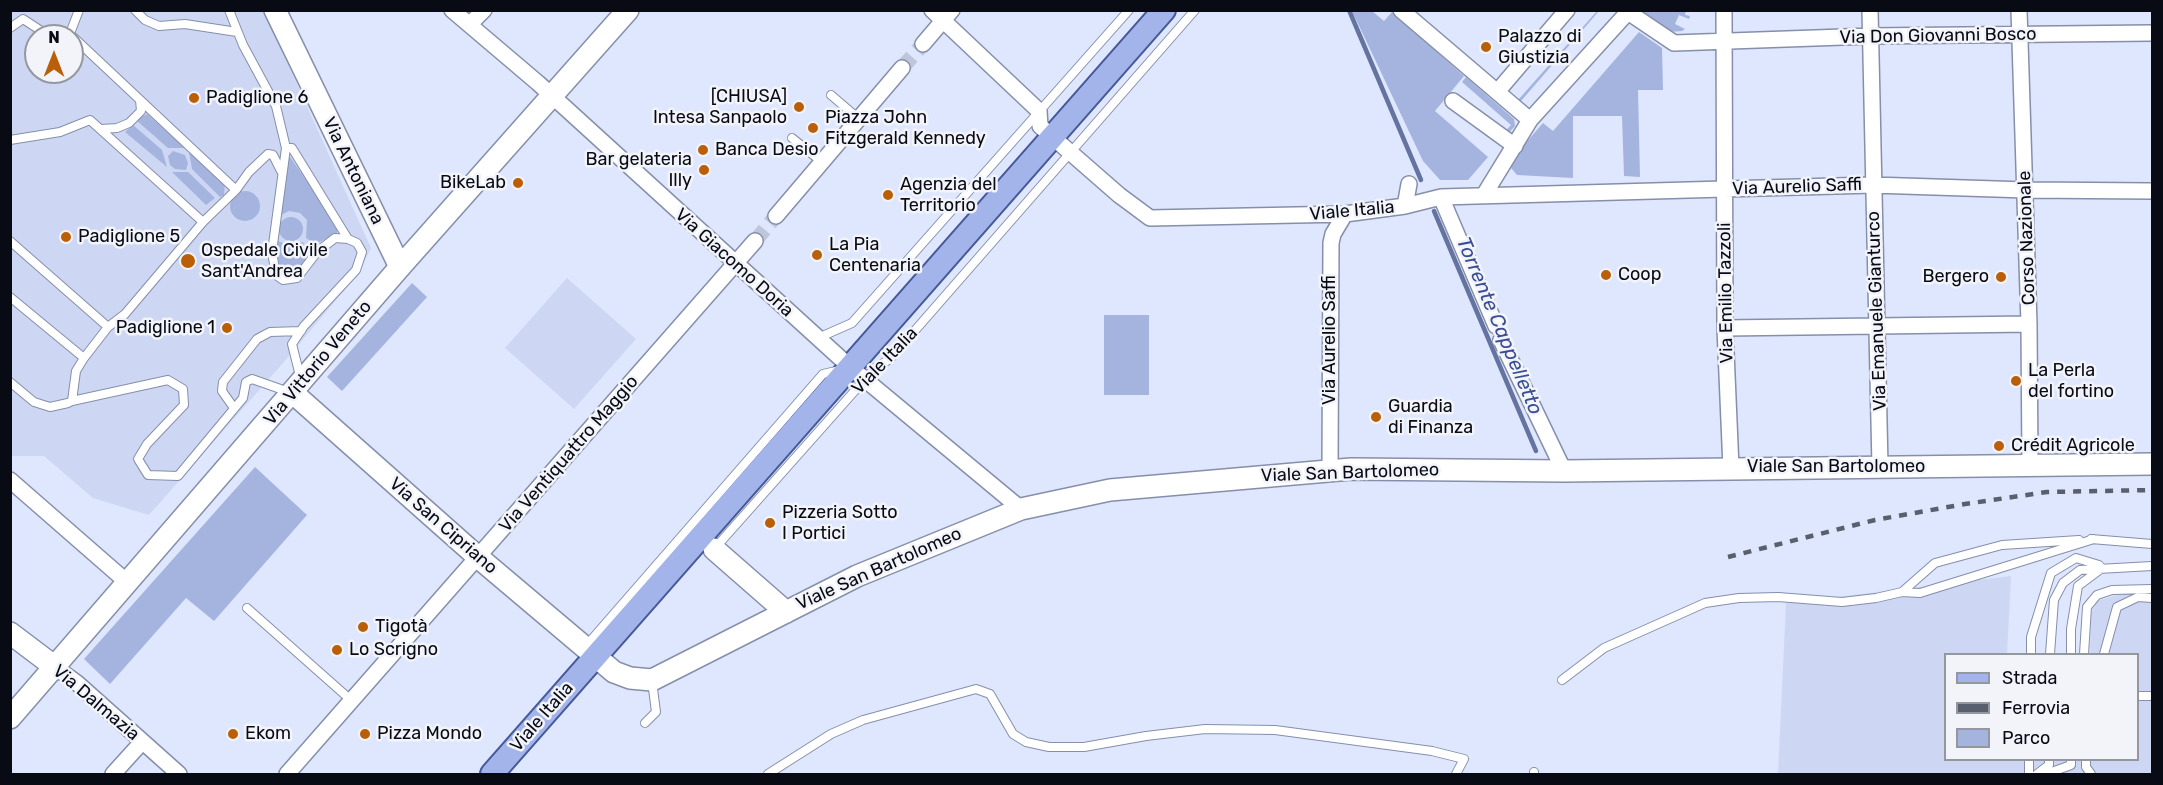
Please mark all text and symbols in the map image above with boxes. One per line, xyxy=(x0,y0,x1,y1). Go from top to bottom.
street label: Via Don Giovanni Bosco xyxy=(1839,23,2037,49)
north arrow xyxy=(24,24,84,84)
place label: Palazzo di Giustizia xyxy=(1498,26,1582,68)
text: N xyxy=(48,28,60,47)
marker: Palazzo di Giustizia xyxy=(1479,40,1493,54)
place label: [CHIUSA] Intesa Sanpaolo xyxy=(653,86,787,128)
place label: Padiglione 6 xyxy=(206,87,308,109)
marker: Padiglione 6 xyxy=(187,91,201,105)
marker: [CHIUSA] Intesa Sanpaolo xyxy=(792,100,806,114)
place label: Piazza John Fitzgerald Kennedy xyxy=(825,107,986,150)
street label: Via Antoniana xyxy=(318,114,388,228)
marker: Piazza John Fitzgerald Kennedy xyxy=(806,121,820,135)
place label: Banca Desio xyxy=(715,139,818,161)
marker: Banca Desio xyxy=(696,143,710,157)
place label: Bar gelateria Illy xyxy=(585,149,692,192)
marker: Bar gelateria Illy xyxy=(697,163,711,177)
street label: Corso Nazionale xyxy=(2014,170,2040,306)
place label: BikeLab xyxy=(440,172,506,194)
place label: Agenzia del Territorio xyxy=(900,174,997,216)
street label: Via Aurelio Saffi xyxy=(1732,174,1862,200)
marker: BikeLab xyxy=(511,176,525,190)
marker: Agenzia del Territorio xyxy=(881,188,895,202)
street label: Viale Italia xyxy=(1309,197,1395,225)
street label: Via Giacomo Doria xyxy=(670,204,798,322)
street label: Via Emanuele Gianturco xyxy=(1863,211,1891,411)
street label: Via Emilio Tazzoli xyxy=(1714,222,1738,364)
place label: Padiglione 5 xyxy=(78,226,180,248)
marker: Padiglione 5 xyxy=(59,230,73,244)
water label: Torrente Cappelletto xyxy=(1451,233,1547,419)
place label: La Pia Centenaria xyxy=(829,234,921,276)
place label: Ospedale Civile Sant'Andrea xyxy=(201,240,328,282)
marker: La Pia Centenaria xyxy=(810,248,824,262)
marker: Ospedale Civile Sant'Andrea xyxy=(179,252,197,270)
place label: Coop xyxy=(1618,264,1661,286)
place label: Bergero xyxy=(1922,266,1989,288)
marker: Coop xyxy=(1599,268,1613,282)
marker: Bergero xyxy=(1994,270,2008,284)
street label: Via Aurelio Saffi xyxy=(1319,275,1341,405)
street label: Via Vittorio Veneto xyxy=(260,296,376,430)
place label: Padiglione 1 xyxy=(116,317,215,339)
marker: Padiglione 1 xyxy=(220,321,234,335)
street label: Viale Italia xyxy=(848,323,922,399)
place label: La Perla del fortino xyxy=(2028,360,2114,403)
street label: Via Ventiquattro Maggio xyxy=(495,371,643,537)
marker: La Perla del fortino xyxy=(2009,374,2023,388)
place label: Guardia di Finanza xyxy=(1388,396,1473,438)
marker: Guardia di Finanza xyxy=(1369,410,1383,424)
place label: Crédit Agricole xyxy=(2011,435,2135,457)
marker: Crédit Agricole xyxy=(1992,439,2006,453)
street label: Viale San Bartolomeo xyxy=(1747,456,1925,478)
street label: Viale San Bartolomeo xyxy=(1260,459,1440,487)
street label: Via San Cipriano xyxy=(384,473,502,579)
place label: Pizzeria Sotto I Portici xyxy=(782,502,898,544)
marker: Pizzeria Sotto I Portici xyxy=(763,516,777,530)
street label: Viale San Bartolomeo xyxy=(793,523,965,615)
place label: Tigotà xyxy=(375,616,428,638)
marker: Tigotà xyxy=(356,620,370,634)
place label: Lo Scrigno xyxy=(349,639,438,661)
marker: Lo Scrigno xyxy=(330,643,344,657)
legend xyxy=(1944,653,2139,761)
street label: Via Dalmazia xyxy=(48,660,144,746)
text: Strada xyxy=(2002,667,2058,689)
street label: Viale Italia xyxy=(506,678,578,756)
text: Ferrovia xyxy=(2002,697,2070,719)
place label: Ekom xyxy=(245,723,291,745)
place label: Pizza Mondo xyxy=(377,723,482,745)
marker: Ekom xyxy=(226,727,240,741)
marker: Pizza Mondo xyxy=(358,727,372,741)
text: Parco xyxy=(2002,727,2050,749)

